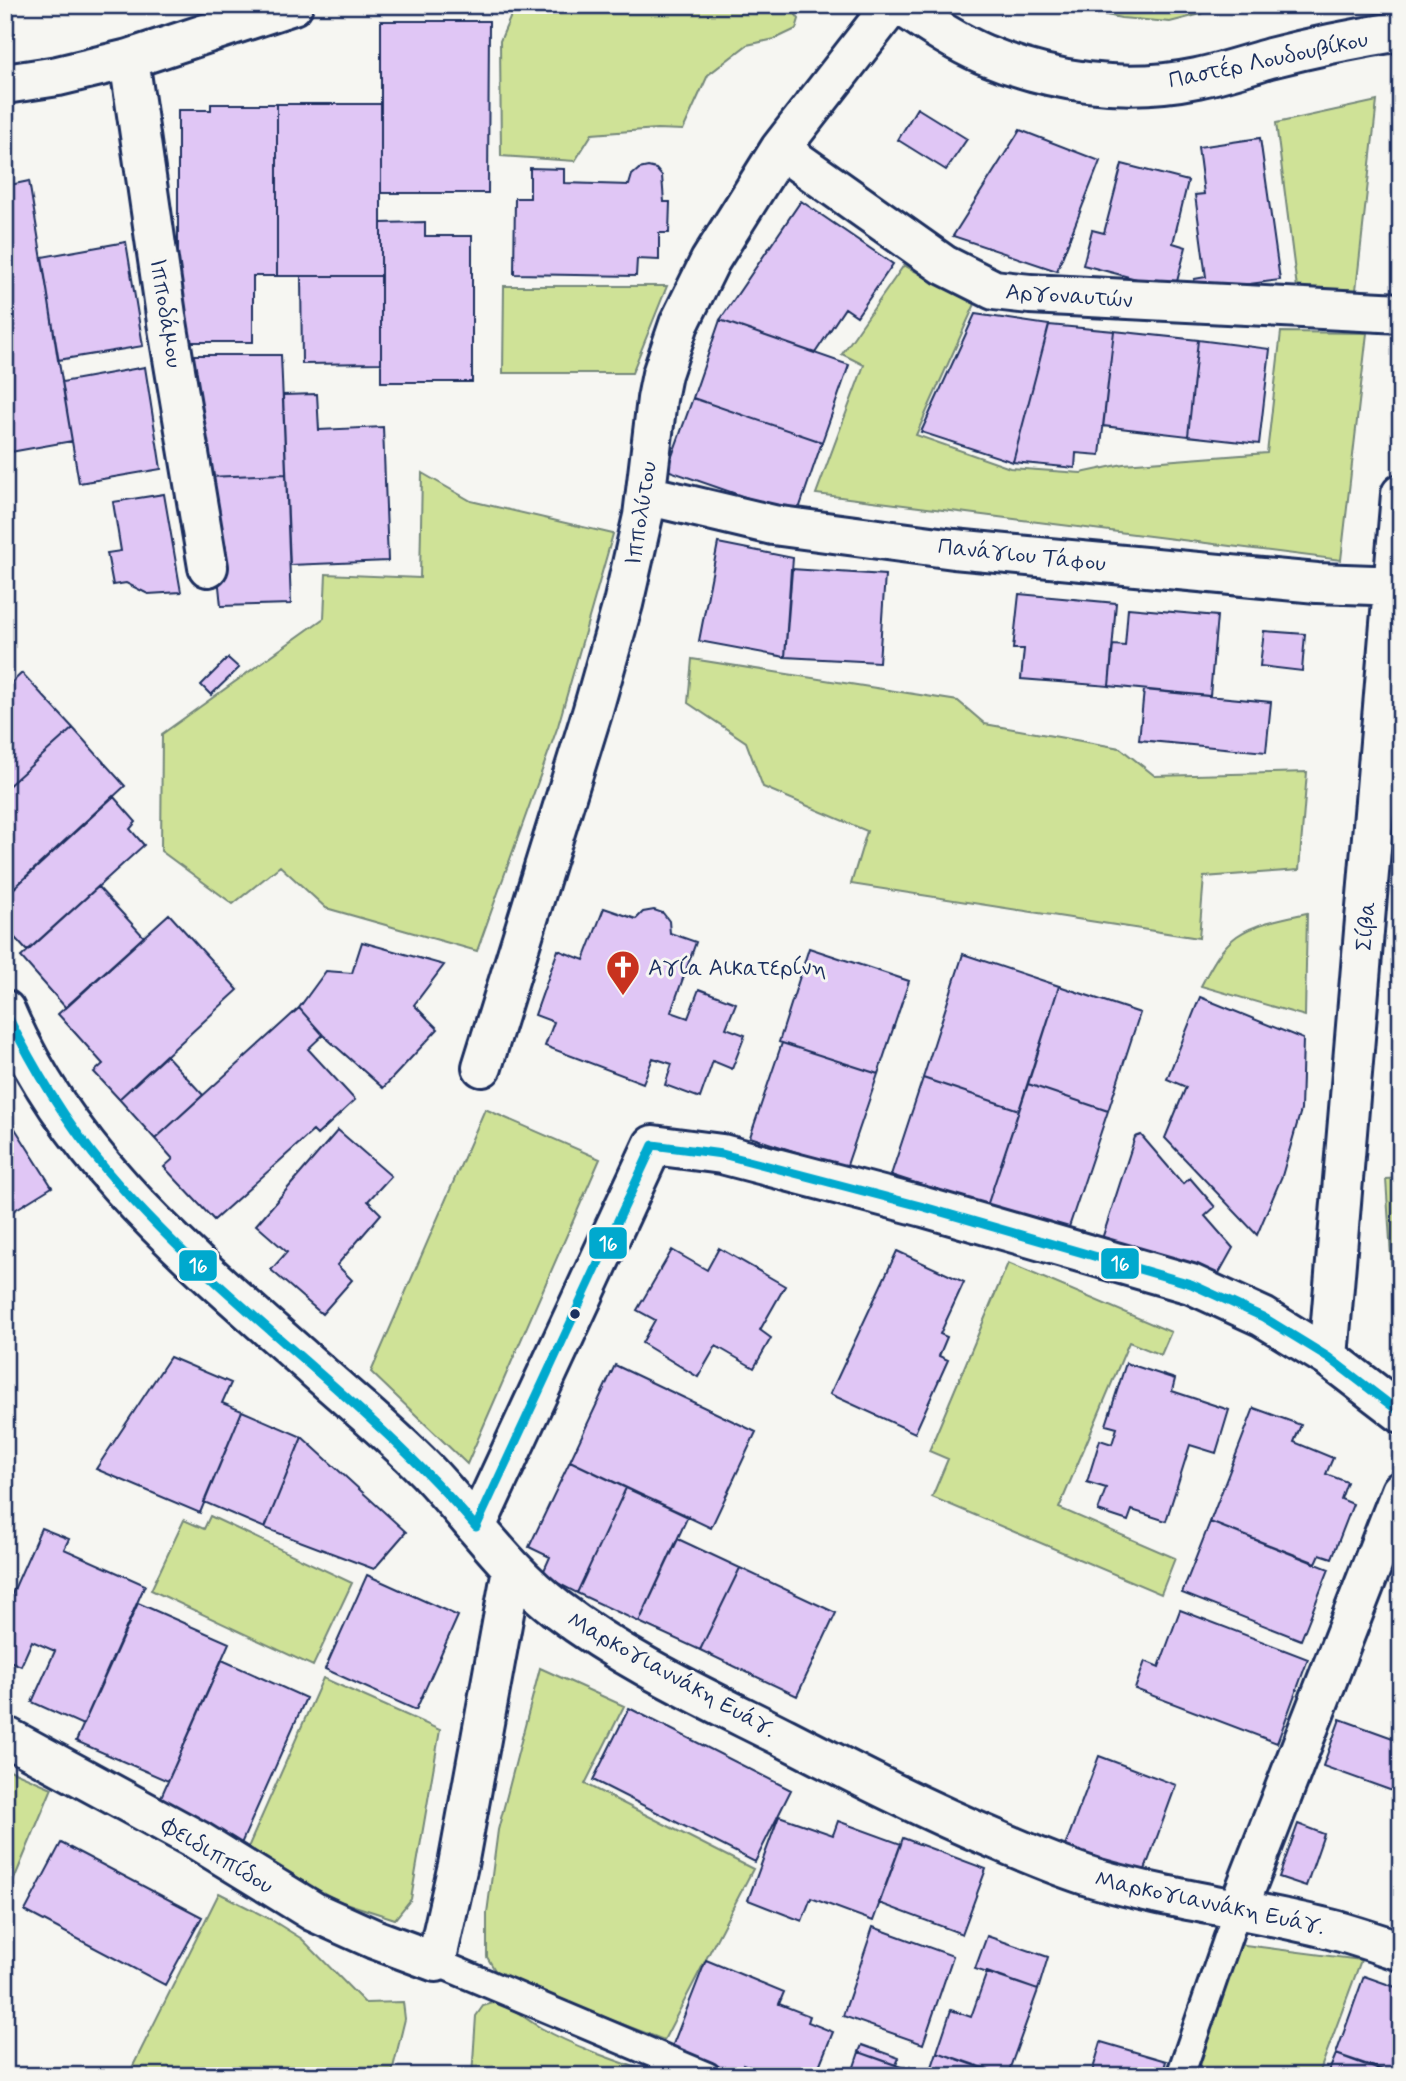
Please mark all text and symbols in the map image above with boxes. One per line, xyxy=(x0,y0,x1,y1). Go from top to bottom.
street label: Παστέρ Λουδουβίκου xyxy=(1166,23,1371,97)
street label: Ιπποδάμου xyxy=(142,257,188,370)
street label: Αργοναυτών xyxy=(1004,278,1133,316)
street label: Ιππολύτου xyxy=(619,459,665,567)
street label: Πανάγιου Τάφου xyxy=(936,532,1107,580)
street label: Σίβα xyxy=(1350,900,1384,952)
church icon: Αγία Αικατερίνη xyxy=(604,948,642,997)
place label: Αγία Αικατερίνη xyxy=(648,954,826,984)
line badge: 16 xyxy=(588,1226,628,1260)
text: 16 xyxy=(598,1232,618,1257)
line badge: 16 xyxy=(1100,1247,1140,1280)
line badge: 16 xyxy=(178,1249,218,1282)
text: 16 xyxy=(1110,1252,1130,1277)
text: 16 xyxy=(188,1254,208,1279)
unlabelled marker xyxy=(568,1307,582,1321)
street label: Μαρκογιαννάκη Ευάγ. xyxy=(561,1606,781,1746)
street label: Φειδιππίδου xyxy=(155,1811,279,1902)
street label: Μαρκογιαννάκη Ευάγ. xyxy=(1092,1865,1327,1943)

